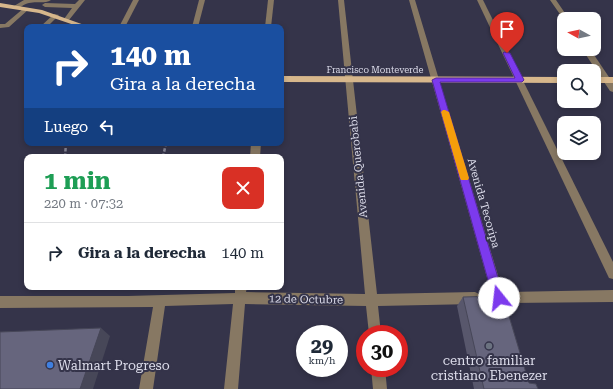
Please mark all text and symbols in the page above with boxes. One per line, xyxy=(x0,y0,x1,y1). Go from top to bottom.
pin xyxy=(490,12,524,53)
north arrow xyxy=(557,12,601,56)
map controls xyxy=(557,12,601,160)
icon: arrive xyxy=(496,18,518,40)
text: 140 m xyxy=(110,39,191,72)
icon: right xyxy=(44,40,96,92)
button: search xyxy=(557,64,601,108)
street label: Francisco Monteverde xyxy=(327,65,423,75)
text: Gira a la derecha xyxy=(110,73,255,94)
street label: Avenida Querobabi xyxy=(347,115,370,219)
icon: left xyxy=(96,116,118,138)
button: layers xyxy=(557,116,601,160)
text: Luego xyxy=(44,118,88,136)
street label: Avenida Tecoripa xyxy=(464,157,503,249)
text: 1 min xyxy=(44,167,111,195)
button: close xyxy=(222,167,264,209)
text: 220 m · 07:32 xyxy=(44,196,123,211)
icon: right xyxy=(44,242,66,264)
text: Gira a la derecha xyxy=(78,244,206,262)
text: 140 m xyxy=(221,244,264,262)
position arrow xyxy=(478,277,520,319)
street label: 12 de Octubre xyxy=(269,292,343,307)
speed limit sign: 30 xyxy=(356,325,408,377)
text: 29 xyxy=(311,334,333,358)
marker: centro familiar cristiano Ebenezer xyxy=(484,341,494,351)
place label: centro familiar cristiano Ebenezer xyxy=(431,353,548,383)
text: km/h xyxy=(309,355,335,366)
place label: Walmart Progreso xyxy=(58,358,170,373)
marker: Walmart Progreso xyxy=(45,360,55,370)

